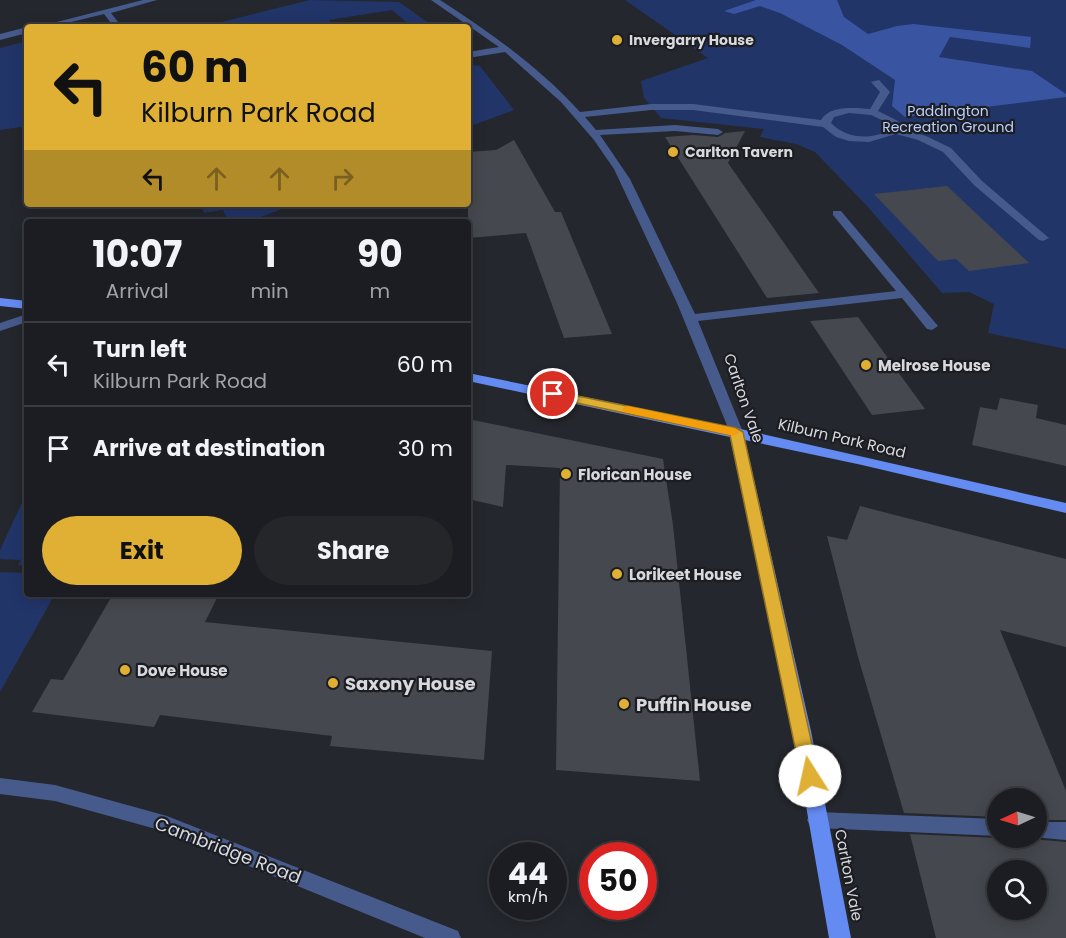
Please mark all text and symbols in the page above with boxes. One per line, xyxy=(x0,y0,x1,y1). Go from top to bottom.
place label: Invergarry House xyxy=(629,30,754,50)
marker: Invergarry House xyxy=(610,33,624,47)
text: 60 m xyxy=(141,38,249,97)
icon: left xyxy=(42,48,120,126)
text: Kilburn Park Road xyxy=(141,94,376,131)
park label: Paddington Recreation Ground xyxy=(882,101,1014,137)
place label: Carlton Tavern xyxy=(685,142,793,162)
marker: Carlton Tavern xyxy=(666,145,680,159)
icon: left xyxy=(137,162,170,195)
icon: ahead xyxy=(200,162,233,195)
icon: ahead xyxy=(263,162,296,195)
icon: right xyxy=(326,162,359,195)
text: 10:07 xyxy=(92,229,182,280)
text: 1 xyxy=(263,229,276,280)
text: 90 xyxy=(357,229,403,280)
text: Arrival xyxy=(106,277,169,305)
text: min xyxy=(251,277,289,305)
text: m xyxy=(370,277,390,305)
text: Turn left xyxy=(93,334,187,365)
icon: left xyxy=(42,348,75,381)
text: 60 m xyxy=(397,349,453,380)
street label: Carlton Vale xyxy=(719,351,769,445)
place label: Melrose House xyxy=(878,355,990,376)
marker: Melrose House xyxy=(859,358,873,372)
text: Kilburn Park Road xyxy=(93,367,267,395)
pin xyxy=(527,368,578,419)
icon: arrive xyxy=(536,377,569,410)
street label: Kilburn Park Road xyxy=(776,413,908,463)
icon: arrive xyxy=(42,432,75,465)
text: Arrive at destination xyxy=(93,433,325,464)
text: 30 m xyxy=(398,433,453,464)
place label: Florican House xyxy=(578,464,692,485)
marker: Florican House xyxy=(559,467,573,481)
button: Exit xyxy=(42,516,242,585)
button: Share xyxy=(254,516,453,585)
place label: Lorikeet House xyxy=(629,564,742,585)
marker: Lorikeet House xyxy=(610,567,624,581)
place label: Dove House xyxy=(137,660,228,681)
marker: Dove House xyxy=(118,663,132,677)
place label: Saxony House xyxy=(345,671,476,696)
marker: Saxony House xyxy=(326,676,340,690)
place label: Puffin House xyxy=(636,692,751,717)
marker: Puffin House xyxy=(617,697,631,711)
position arrow xyxy=(778,744,842,808)
north arrow xyxy=(987,788,1047,848)
map controls xyxy=(987,788,1047,920)
street label: Cambridge Road xyxy=(151,811,305,889)
street label: Carlton Vale xyxy=(830,827,868,923)
speed limit sign: 50 xyxy=(579,842,657,920)
text: 44 xyxy=(508,852,548,895)
button: search xyxy=(987,860,1047,920)
text: km/h xyxy=(508,886,548,907)

